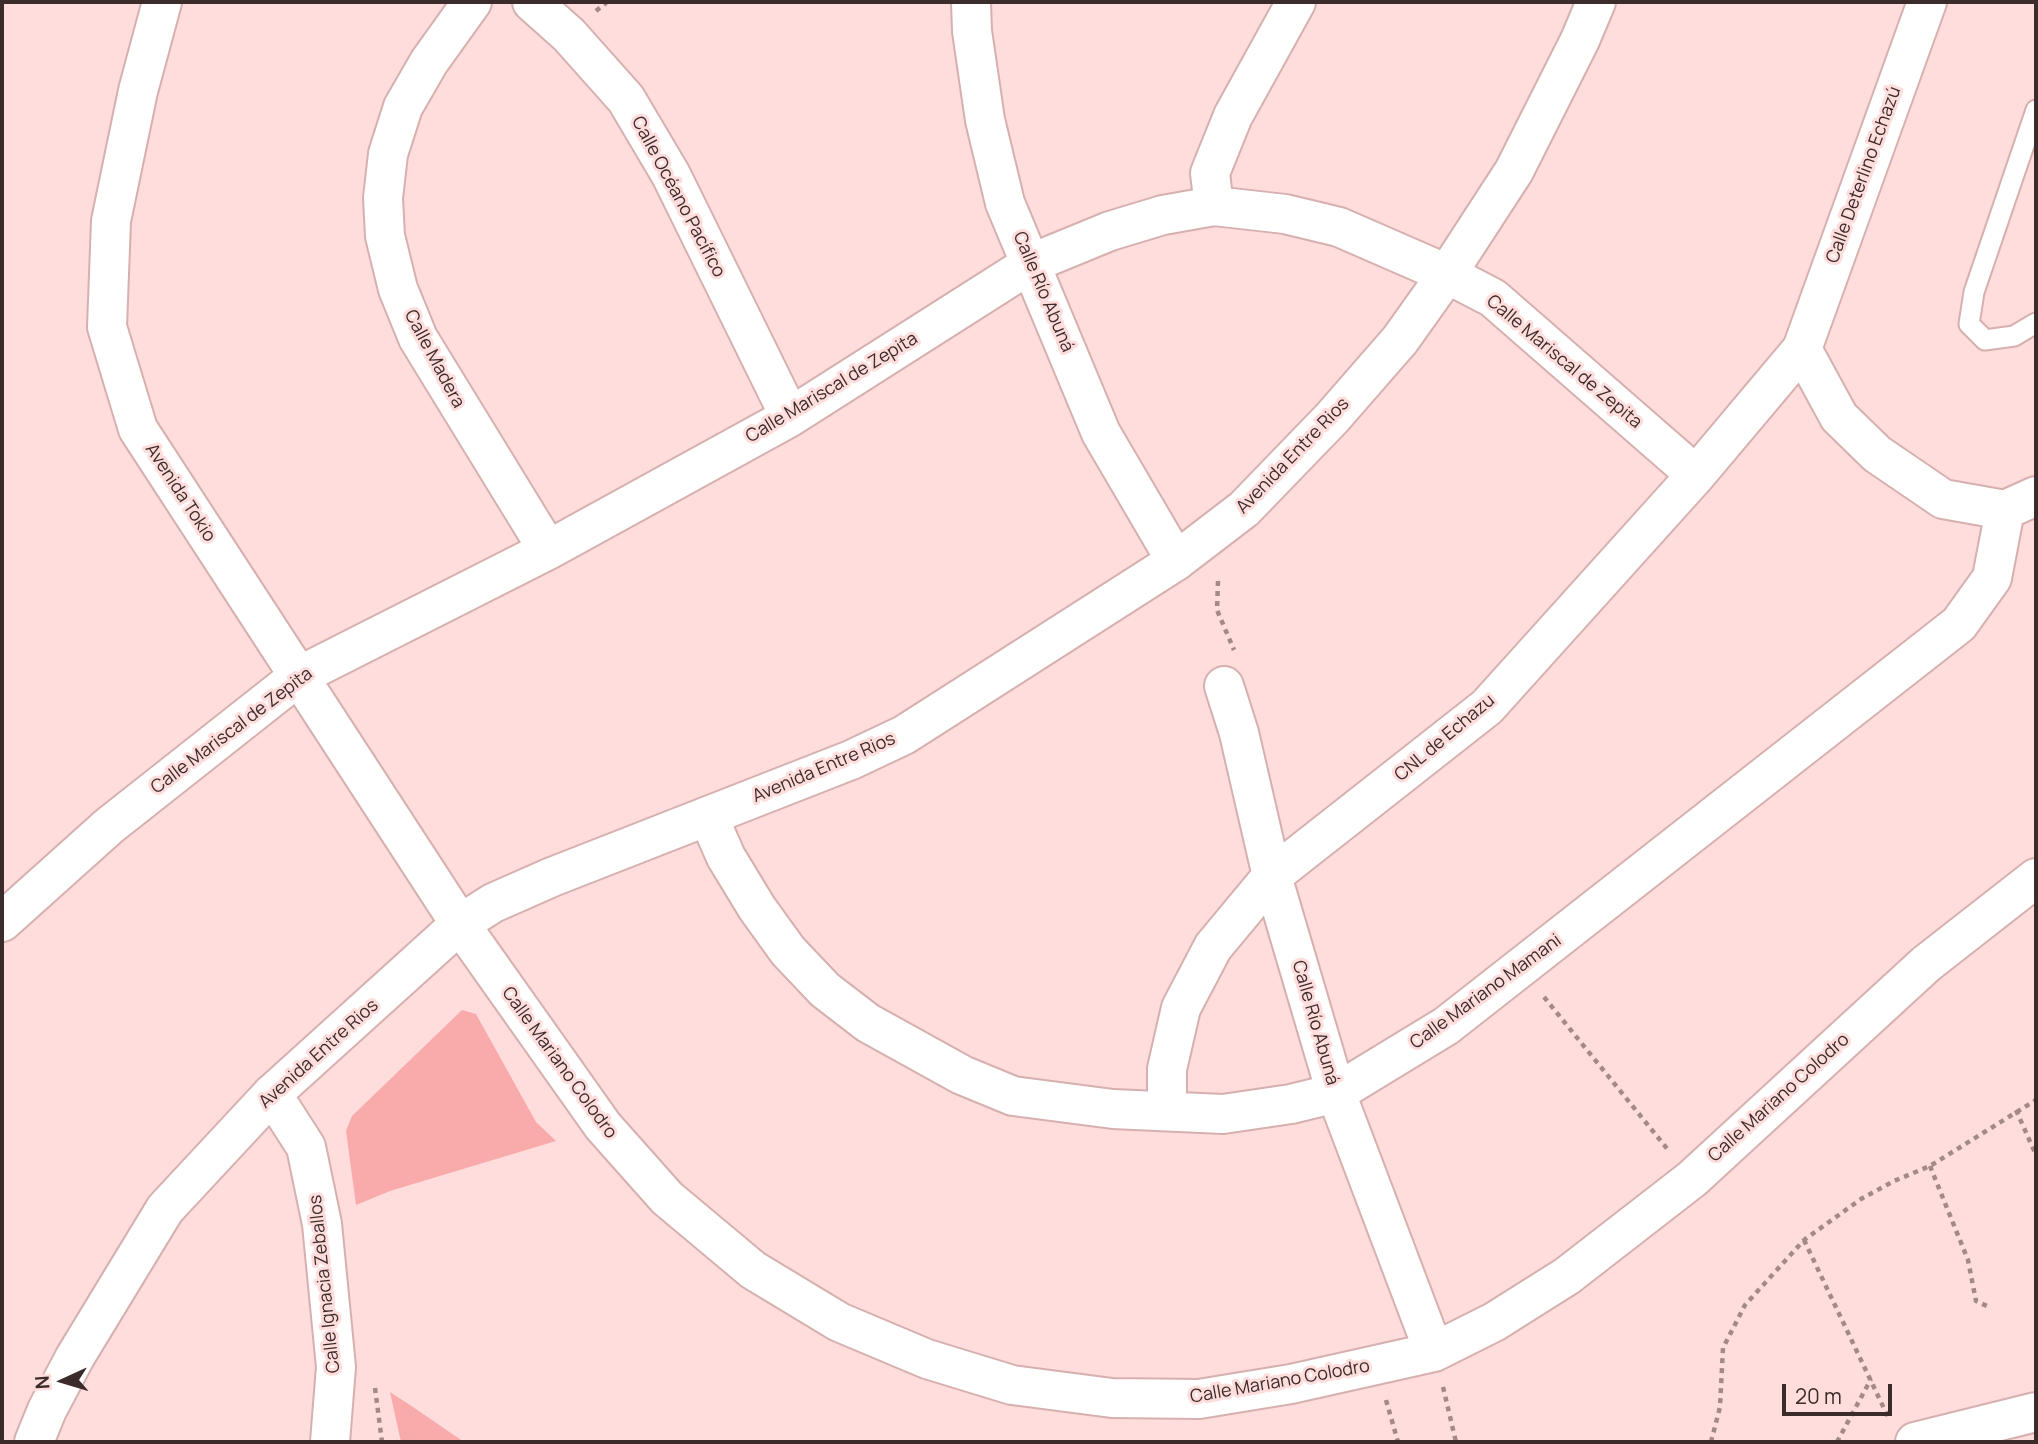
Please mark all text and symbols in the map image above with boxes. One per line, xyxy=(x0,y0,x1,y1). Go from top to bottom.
street label: Calle Deterlino Echazú xyxy=(1822,84,1906,266)
street label: Calle Océano Pacífico xyxy=(626,113,730,281)
street label: Calle Río Abuná xyxy=(1008,229,1078,355)
street label: Calle Mariscal de Zepita xyxy=(1482,291,1646,433)
street label: Calle Madera xyxy=(399,306,469,412)
street label: Calle Mariscal de Zepita xyxy=(742,328,922,448)
street label: Avenida Entre Rios xyxy=(1232,393,1354,519)
street label: Avenida Tokio xyxy=(140,440,220,546)
street label: Calle Mariscal de Zepita xyxy=(147,663,317,799)
street label: CNL de Echazu xyxy=(1391,690,1499,786)
street label: Avenida Entre Rios xyxy=(749,728,899,808)
street label: Calle Mariano Mamani xyxy=(1406,930,1566,1054)
street label: Calle Río Abuná xyxy=(1287,958,1343,1088)
street label: Calle Mariano Colodro xyxy=(497,983,621,1143)
street label: Avenida Entre Rios xyxy=(255,995,383,1113)
street label: Calle Mariano Colodro xyxy=(1704,1029,1854,1167)
street label: Calle Ignacia Zeballos xyxy=(305,1194,345,1374)
north arrow xyxy=(28,1346,98,1416)
street label: Calle Mariano Colodro xyxy=(1188,1356,1372,1408)
scale bar xyxy=(1786,1370,1896,1414)
text: N xyxy=(29,1375,55,1390)
text: 20 m xyxy=(1795,1382,1842,1410)

